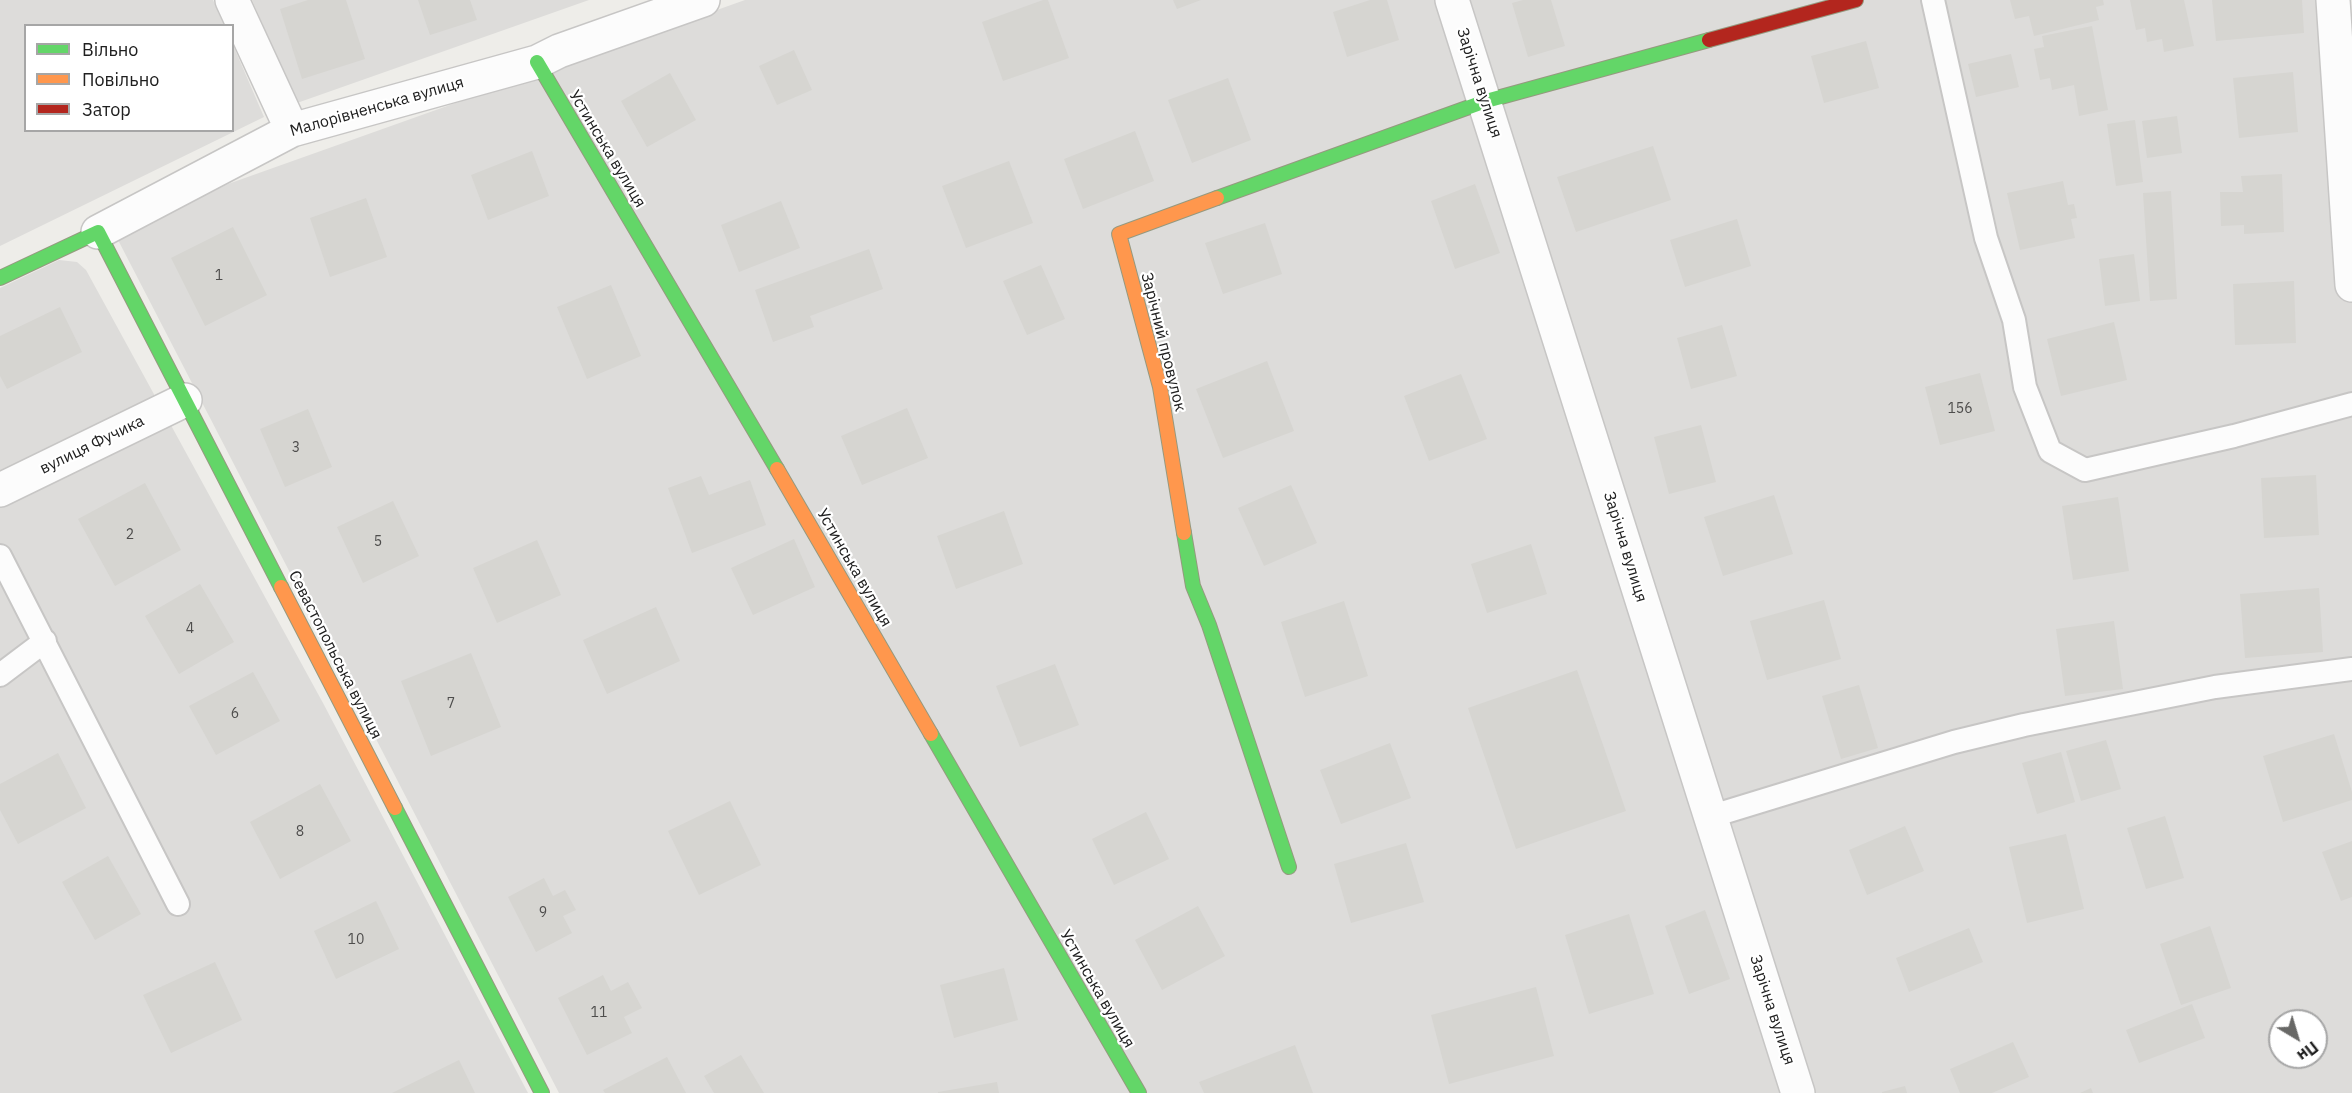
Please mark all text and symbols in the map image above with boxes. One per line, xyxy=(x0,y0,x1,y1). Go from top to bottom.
legend xyxy=(24,24,234,132)
street label: Зарічна вулиця xyxy=(1452,25,1506,141)
text: Вільно xyxy=(82,38,138,61)
text: Повільно xyxy=(82,68,159,91)
street label: Малорівненська вулиця xyxy=(288,73,466,141)
street label: Устинська вулиця xyxy=(564,87,650,211)
text: Затор xyxy=(82,98,131,121)
house number: 1 xyxy=(215,268,223,284)
street label: Зарічний провулок xyxy=(1136,270,1190,414)
house number: 156 xyxy=(1947,401,1973,417)
street label: вулиця Фучика xyxy=(37,411,147,479)
house number: 3 xyxy=(292,440,300,456)
street label: Зарічна вулиця xyxy=(1599,489,1651,605)
street label: Устинська вулиця xyxy=(812,505,896,631)
house number: 2 xyxy=(126,527,134,543)
house number: 5 xyxy=(374,534,382,550)
street label: Севастопольська вулиця xyxy=(284,568,386,742)
house number: 4 xyxy=(186,621,194,637)
house number: 7 xyxy=(447,696,455,712)
house number: 6 xyxy=(231,706,239,722)
house number: 8 xyxy=(296,824,304,840)
house number: 9 xyxy=(539,905,547,921)
street label: Устинська вулиця xyxy=(1055,926,1139,1052)
house number: 10 xyxy=(348,932,364,948)
street label: Зарічна вулиця xyxy=(1745,952,1799,1068)
house number: 11 xyxy=(591,1005,607,1021)
north arrow xyxy=(2268,1009,2328,1069)
text: Пн xyxy=(2293,1037,2322,1066)

